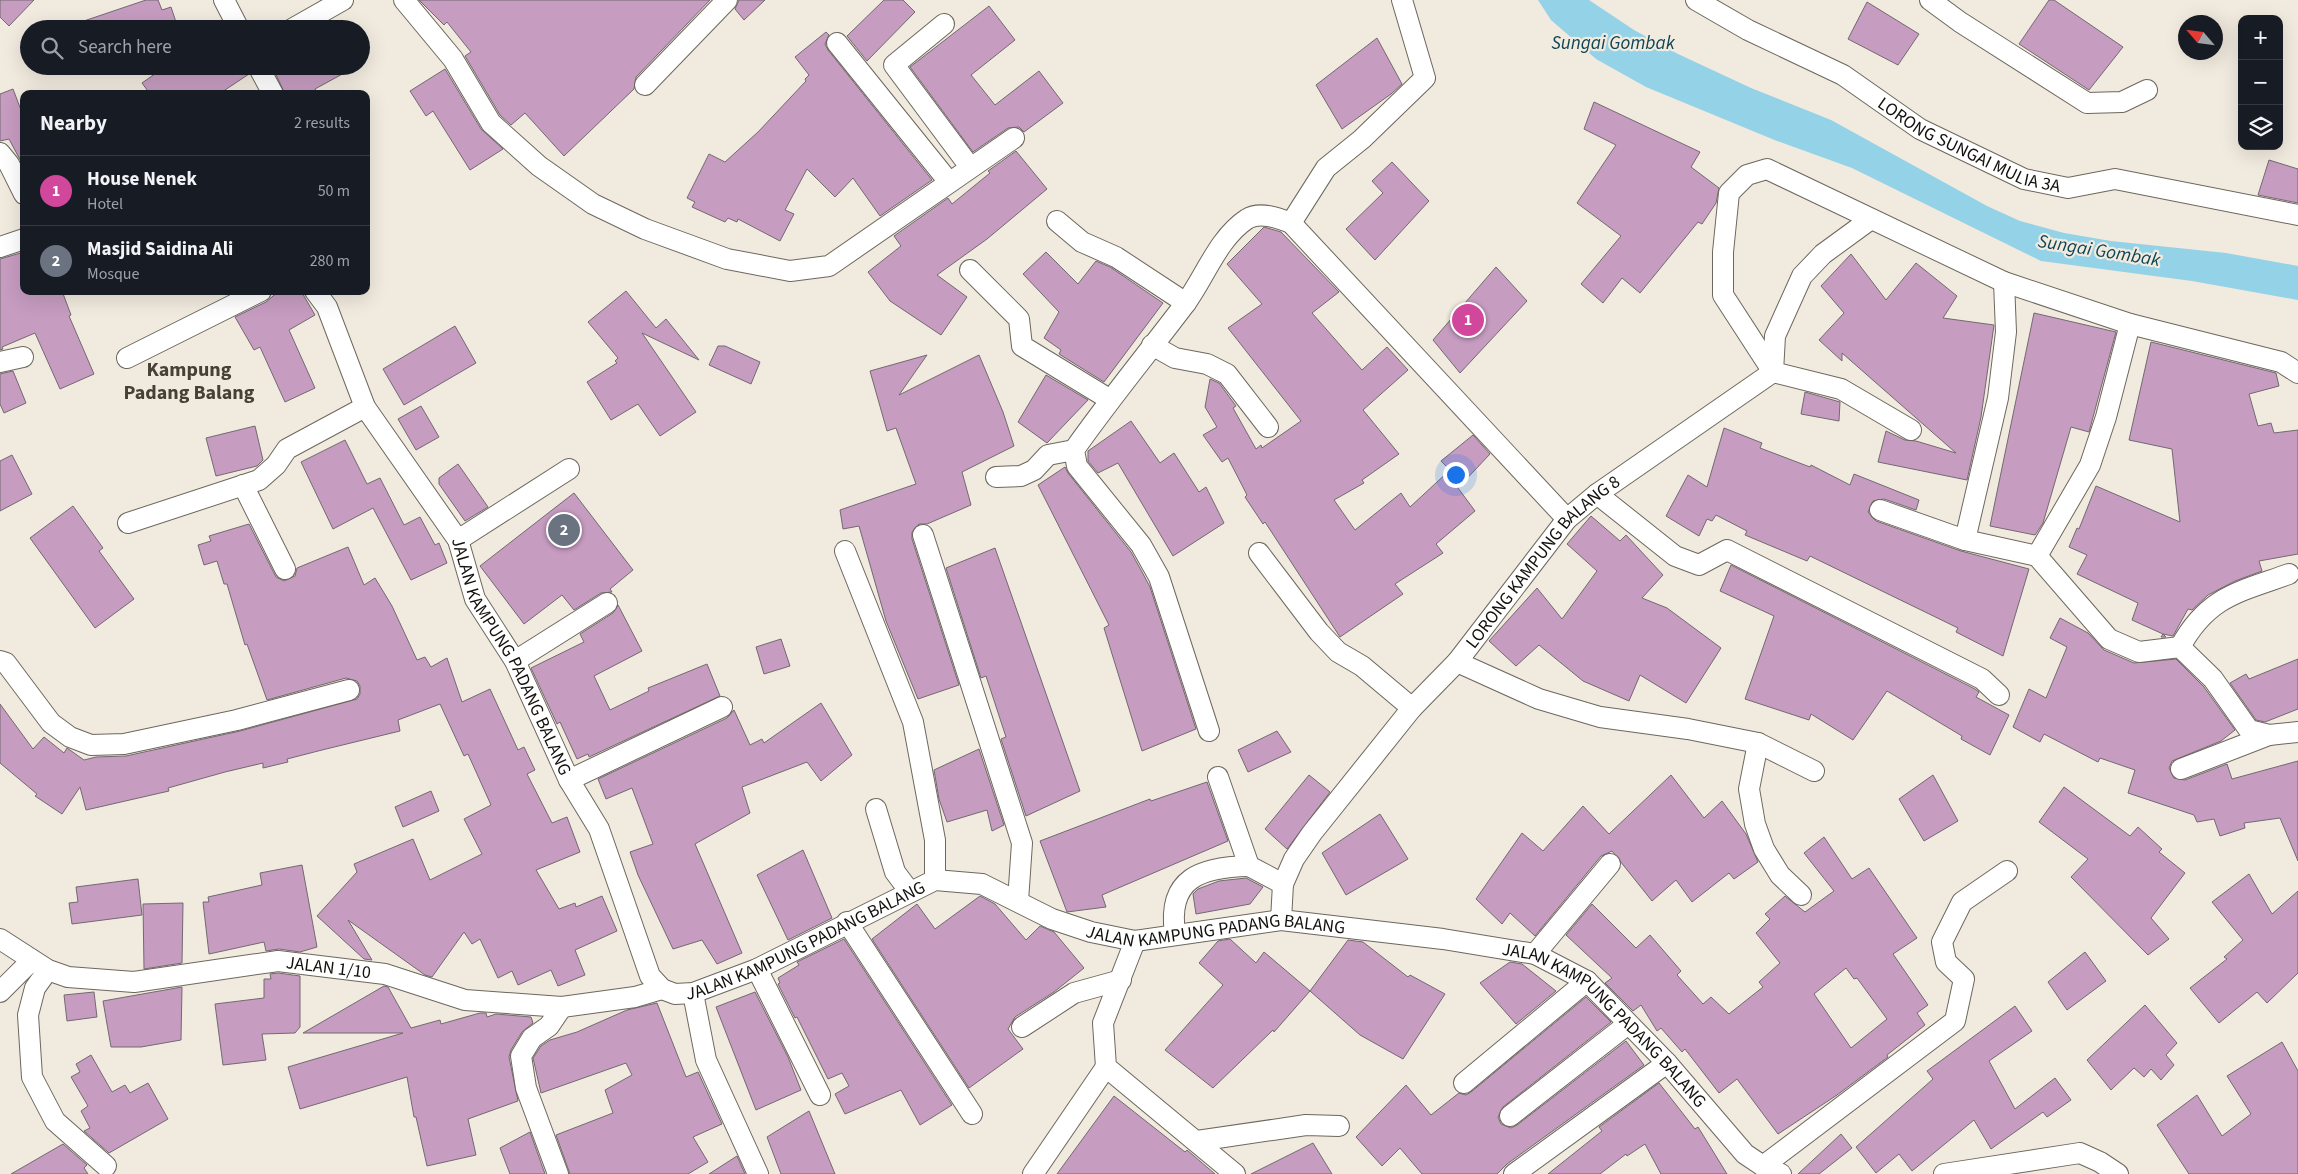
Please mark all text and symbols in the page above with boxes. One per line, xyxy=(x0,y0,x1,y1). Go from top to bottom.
north arrow xyxy=(2178,15,2223,60)
map controls xyxy=(2238,15,2283,150)
button: + xyxy=(2238,15,2283,60)
search box xyxy=(20,20,370,75)
water label: Sungai Gombak xyxy=(1551,30,1676,57)
icon: search xyxy=(38,34,66,62)
text: Search here xyxy=(78,34,172,61)
button: − xyxy=(2238,60,2283,105)
street label: LORONG SUNGAI MULIA 3A xyxy=(1873,91,2063,199)
button: layers xyxy=(2238,105,2283,150)
text: Nearby xyxy=(40,108,107,138)
text: 2 results xyxy=(294,112,350,134)
text: House Nenek xyxy=(87,166,197,193)
text: 1 xyxy=(52,180,60,202)
text: 50 m xyxy=(318,180,350,202)
text: Hotel xyxy=(87,193,123,215)
water label: Sungai Gombak xyxy=(2036,228,2163,274)
text: Masjid Saidina Ali xyxy=(87,236,233,263)
text: 2 xyxy=(52,250,60,272)
text: 280 m xyxy=(310,250,350,272)
text: Mosque xyxy=(87,263,140,285)
pin: 1 xyxy=(1452,301,1484,339)
district label: Kampung Padang Balang xyxy=(124,356,255,407)
your location xyxy=(1443,462,1469,488)
street label: LORONG KAMPUNG BALANG 8 xyxy=(1460,469,1625,653)
pin: 2 xyxy=(548,511,580,549)
street label: JALAN KAMPUNG PADANG BALANG xyxy=(445,535,578,779)
street label: JALAN KAMPUNG PADANG BALANG xyxy=(686,874,929,1006)
street label: JALAN KAMPUNG PADANG BALANG xyxy=(1083,907,1347,953)
street label: JALAN KAMPUNG PADANG BALANG xyxy=(1500,936,1712,1113)
street label: JALAN 1/10 xyxy=(285,950,373,985)

